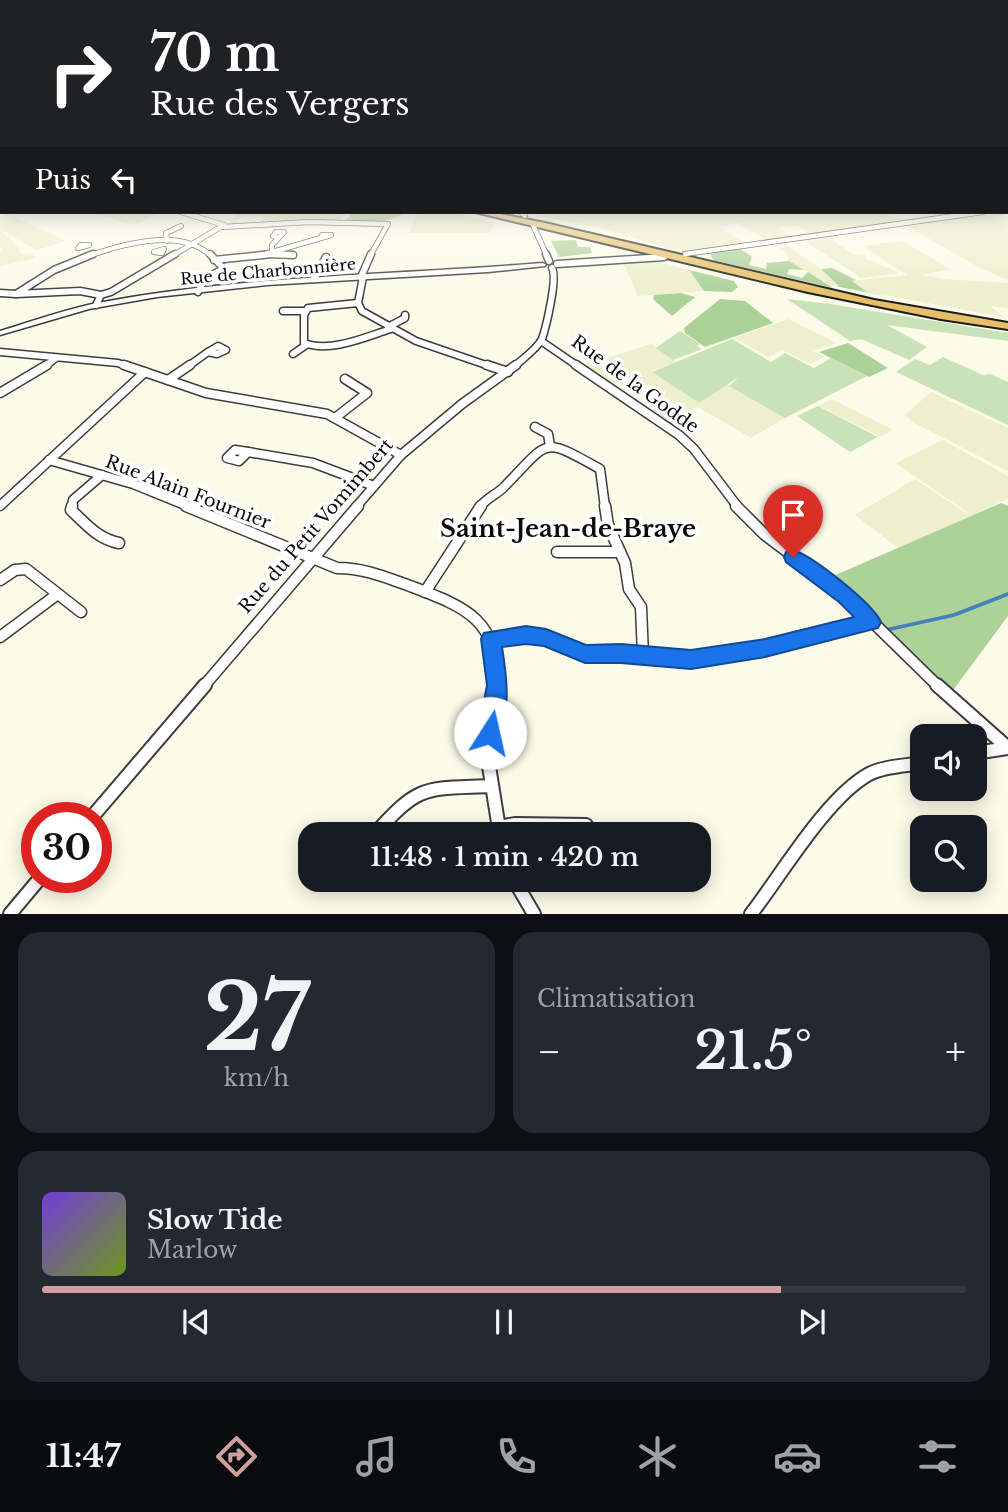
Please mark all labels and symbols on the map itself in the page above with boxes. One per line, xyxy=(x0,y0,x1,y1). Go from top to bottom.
street label: Rue de Charbonnière xyxy=(179,253,357,289)
street label: Rue de la Godde xyxy=(567,330,703,438)
street label: Rue du Petit Vomimbert xyxy=(234,434,398,618)
street label: Rue Alain Fournier xyxy=(102,450,274,534)
pin xyxy=(763,485,823,557)
district label: Saint-Jean-de-Braye xyxy=(440,514,696,543)
position arrow xyxy=(453,696,527,770)
speed limit sign: 30 xyxy=(21,802,112,893)

